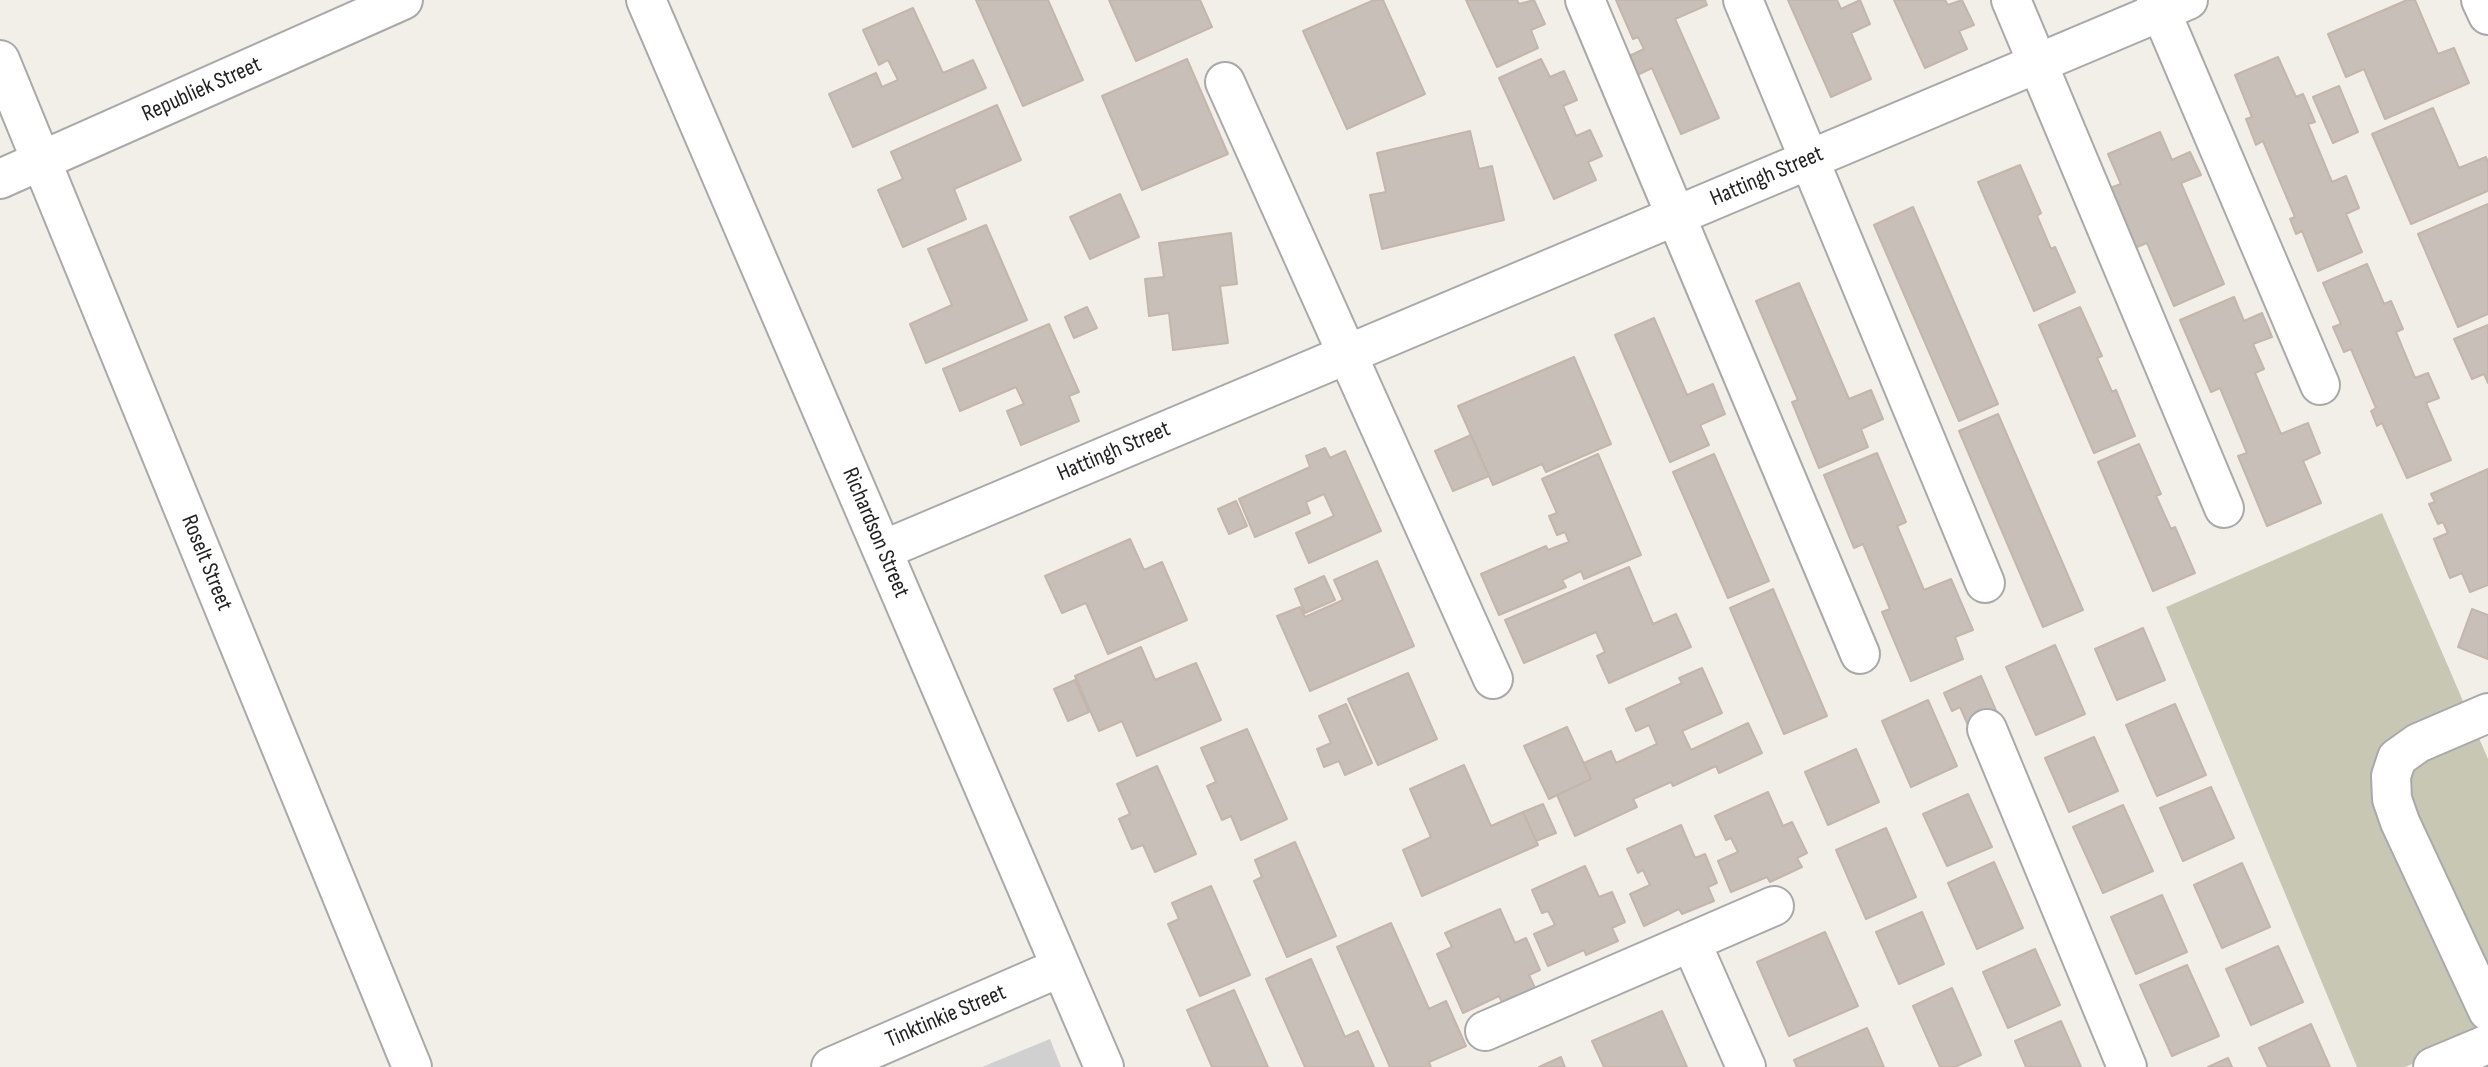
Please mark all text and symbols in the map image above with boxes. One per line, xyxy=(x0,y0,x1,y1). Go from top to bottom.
street label: Republiek Street xyxy=(138,51,266,129)
street label: Hattingh Street xyxy=(1706,141,1828,213)
street label: Hattingh Street xyxy=(1053,416,1175,488)
street label: Richardson Street xyxy=(835,464,915,602)
street label: Roselt Street xyxy=(174,511,238,615)
street label: Tinktinkie Street xyxy=(882,979,1010,1055)

